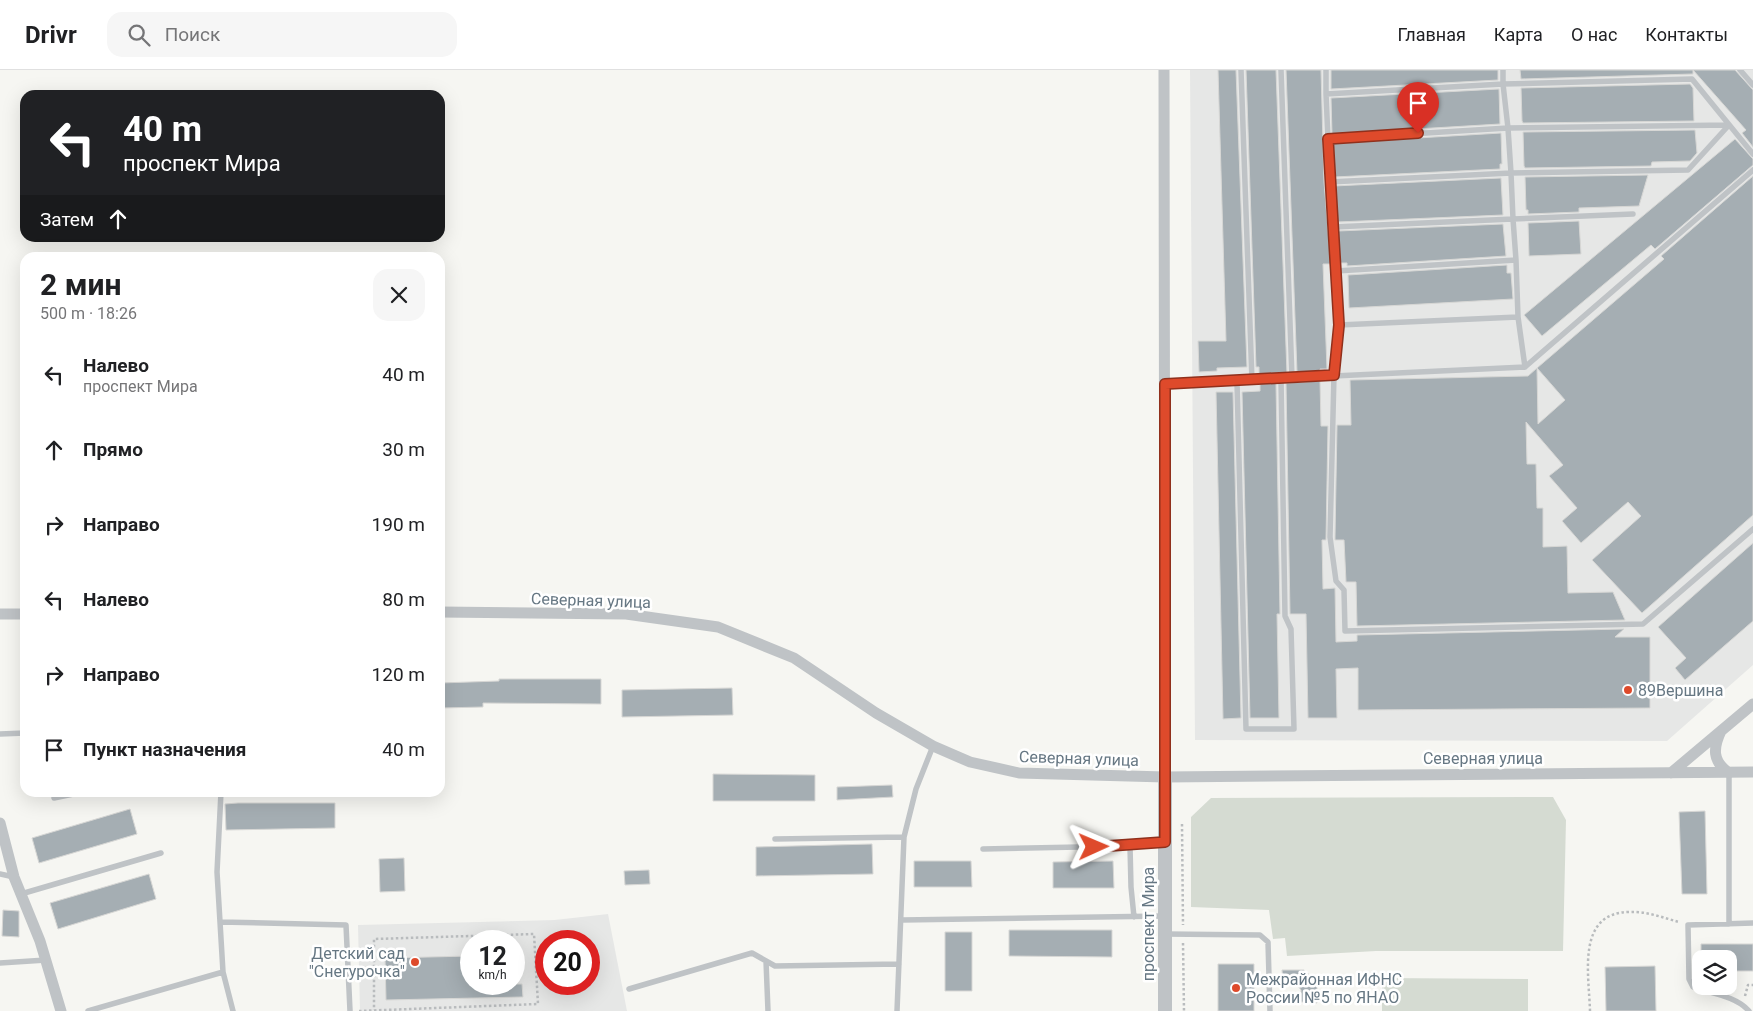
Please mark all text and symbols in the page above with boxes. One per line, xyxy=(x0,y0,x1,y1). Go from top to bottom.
search box xyxy=(107,12,457,57)
text: Drivr xyxy=(25,21,77,49)
icon: search xyxy=(125,21,153,49)
text: Поиск xyxy=(165,23,220,46)
text: Главная xyxy=(1397,24,1466,45)
text: Карта xyxy=(1494,24,1543,45)
text: О нас xyxy=(1571,24,1617,45)
text: Контакты xyxy=(1645,24,1728,45)
pin xyxy=(1397,82,1439,133)
icon: arrive xyxy=(1404,89,1432,117)
text: 40 m xyxy=(123,109,202,150)
icon: left xyxy=(40,110,105,175)
text: проспект Мира xyxy=(123,151,281,176)
icon: ahead xyxy=(104,205,132,233)
text: Затем xyxy=(40,208,94,231)
text: 2 мин xyxy=(40,267,121,302)
button: close xyxy=(373,269,425,321)
text: 500 m · 18:26 xyxy=(40,304,137,323)
text: Налево xyxy=(83,354,149,377)
icon: left xyxy=(40,361,68,389)
text: 40 m xyxy=(382,363,425,386)
text: проспект Мира xyxy=(83,377,198,396)
icon: ahead xyxy=(40,436,68,464)
text: Прямо xyxy=(83,438,143,461)
text: 30 m xyxy=(382,438,425,461)
icon: right xyxy=(40,511,68,539)
text: Направо xyxy=(83,513,160,536)
text: 190 m xyxy=(372,513,425,536)
icon: left xyxy=(40,586,68,614)
text: Налево xyxy=(83,588,149,611)
text: 80 m xyxy=(382,588,425,611)
street label: Северная улица xyxy=(531,589,651,612)
icon: right xyxy=(40,661,68,689)
text: Направо xyxy=(83,663,160,686)
text: 120 m xyxy=(372,663,425,686)
place label: 89Вершина xyxy=(1638,681,1724,700)
marker: 89Вершина xyxy=(1622,684,1634,696)
icon: arrive xyxy=(40,736,68,764)
text: Пункт назначения xyxy=(83,738,246,761)
text: 40 m xyxy=(382,738,425,761)
street label: Северная улица xyxy=(1019,747,1139,770)
street label: Северная улица xyxy=(1423,749,1543,768)
position arrow xyxy=(1067,820,1119,872)
street label: проспект Мира xyxy=(1139,867,1158,981)
speed limit sign: 20 xyxy=(535,930,600,995)
text: 12 xyxy=(478,942,507,971)
place label: Детский сад "Снегурочка" xyxy=(309,944,405,981)
map controls xyxy=(1692,950,1737,995)
button: layers xyxy=(1692,950,1737,995)
marker: Детский сад "Снегурочка" xyxy=(409,956,421,968)
text: km/h xyxy=(478,968,507,982)
place label: Межрайонная ИФНС России №5 по ЯНАО xyxy=(1246,970,1402,1007)
marker: Межрайонная ИФНС России №5 по ЯНАО xyxy=(1230,982,1242,994)

